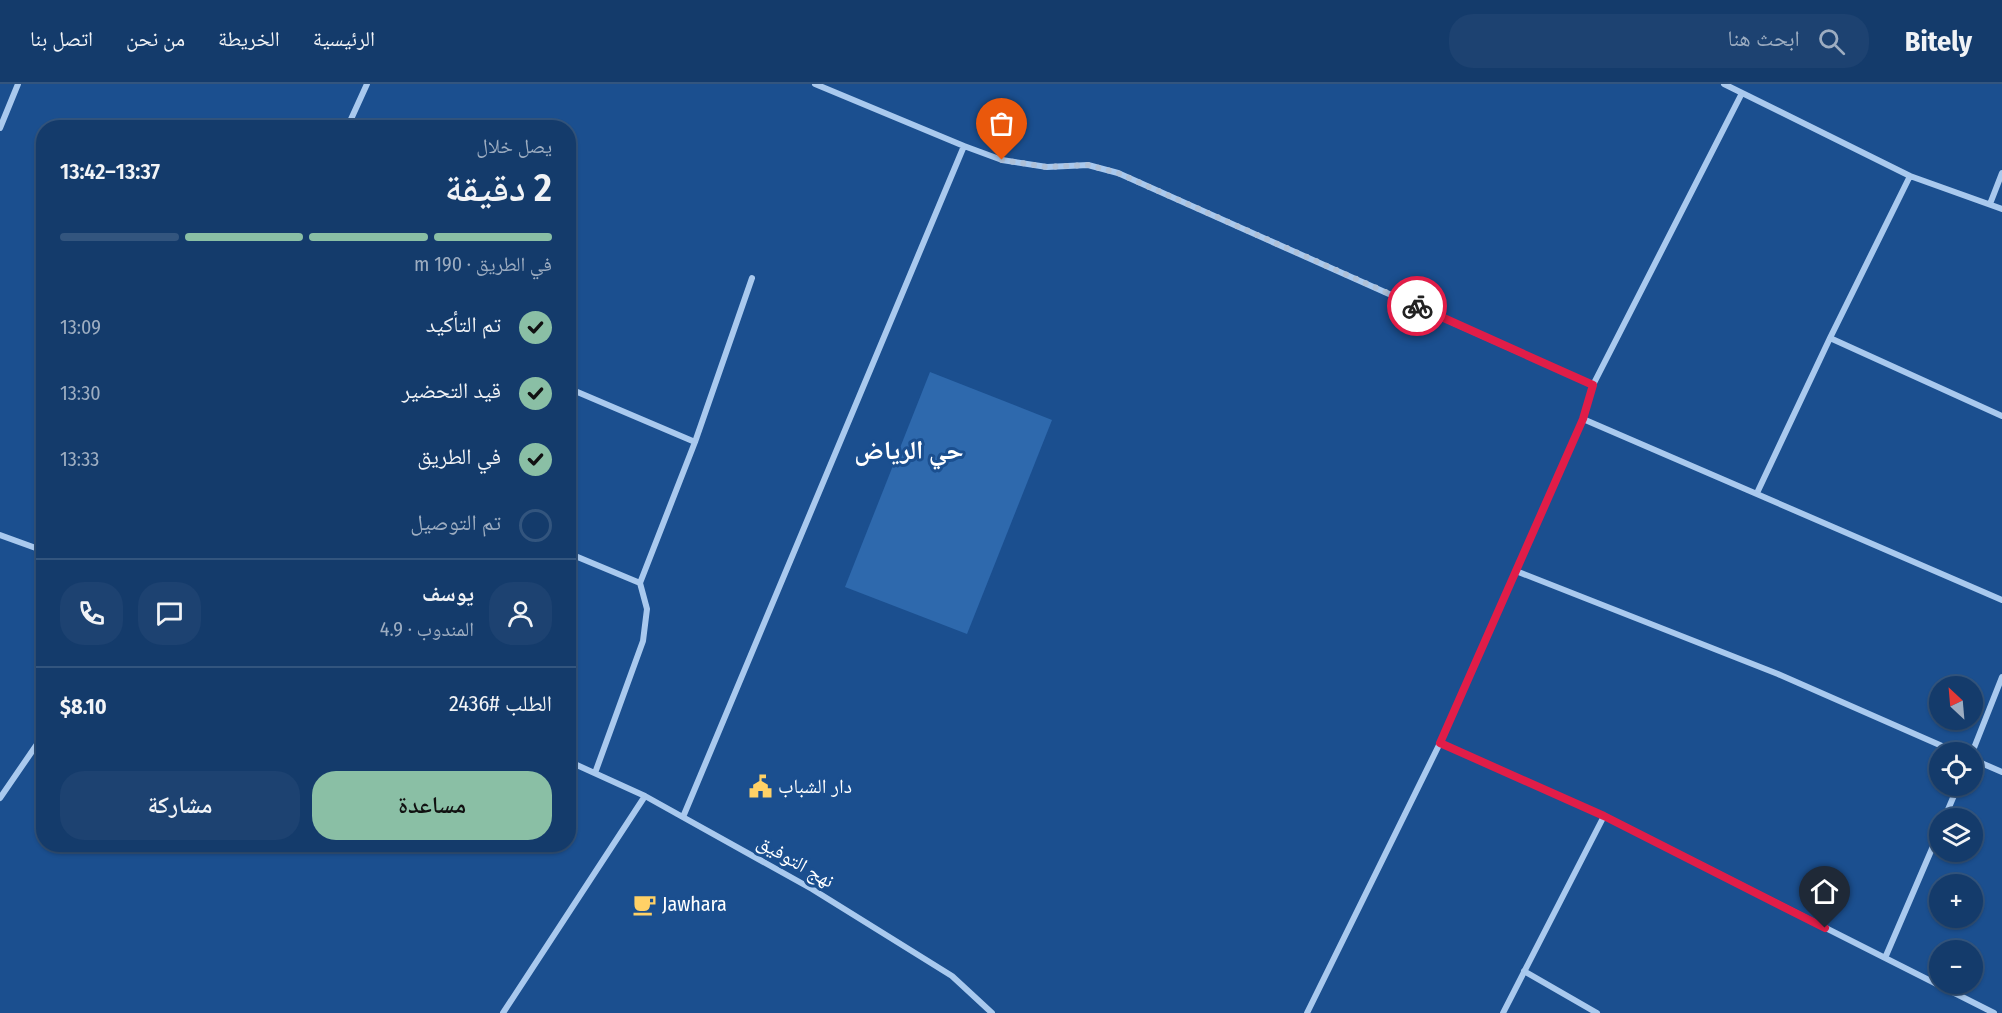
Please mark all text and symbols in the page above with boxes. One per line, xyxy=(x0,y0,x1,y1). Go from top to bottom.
search box xyxy=(1449,14,1869,68)
text: ابحث هنا xyxy=(1728,25,1800,52)
icon: search xyxy=(1815,25,1848,58)
text: Bitely xyxy=(1905,25,1972,58)
text: اتصل بنا xyxy=(30,26,93,52)
text: من نحن xyxy=(126,26,185,52)
text: الخريطة xyxy=(218,26,280,52)
text: الرئيسية xyxy=(313,26,375,52)
pin xyxy=(976,98,1027,160)
icon: bag xyxy=(985,107,1018,140)
text: يصل خلال xyxy=(476,134,552,158)
text: 13:37–13:42 xyxy=(60,158,160,185)
text: 2 دقيقة xyxy=(445,165,552,211)
text: في الطريق · 190 m xyxy=(414,252,552,276)
courier xyxy=(1387,276,1447,336)
icon: bike xyxy=(1401,290,1434,323)
text: تم التأكيد xyxy=(426,311,501,338)
icon: check xyxy=(519,311,552,344)
text: 13:09 xyxy=(60,315,101,339)
text: قيد التحضير xyxy=(402,377,501,404)
icon: check xyxy=(519,377,552,410)
text: 13:30 xyxy=(60,381,101,405)
district label: حي الرياض xyxy=(854,435,964,470)
text: في الطريق xyxy=(417,443,501,470)
icon: check xyxy=(519,443,552,476)
text: 13:33 xyxy=(60,447,99,471)
text: تم التوصيل xyxy=(410,509,501,536)
text: يوسف xyxy=(422,580,474,607)
button: phone xyxy=(60,582,123,645)
button: chat xyxy=(138,582,201,645)
button: person xyxy=(489,582,552,645)
text: المندوب · 4.9 xyxy=(380,617,474,641)
north arrow xyxy=(1929,676,1983,730)
map controls xyxy=(1929,676,1983,994)
text: الطلب #2436 xyxy=(449,690,552,717)
text: $8.10 xyxy=(60,693,107,720)
button: locate xyxy=(1929,742,1983,796)
button: مشاركة xyxy=(60,771,300,840)
button: مساعدة xyxy=(312,771,552,840)
public building icon: دار الشباب xyxy=(747,773,773,799)
place label: دار الشباب xyxy=(778,774,852,798)
button: layers xyxy=(1929,808,1983,862)
street label: نهج التوفيق xyxy=(753,829,839,894)
pin xyxy=(1799,866,1850,928)
button: + xyxy=(1929,874,1983,928)
icon: home xyxy=(1808,875,1841,908)
cafe icon: Jawhara xyxy=(631,891,657,917)
place label: Jawhara xyxy=(662,892,727,916)
button: − xyxy=(1929,940,1983,994)

